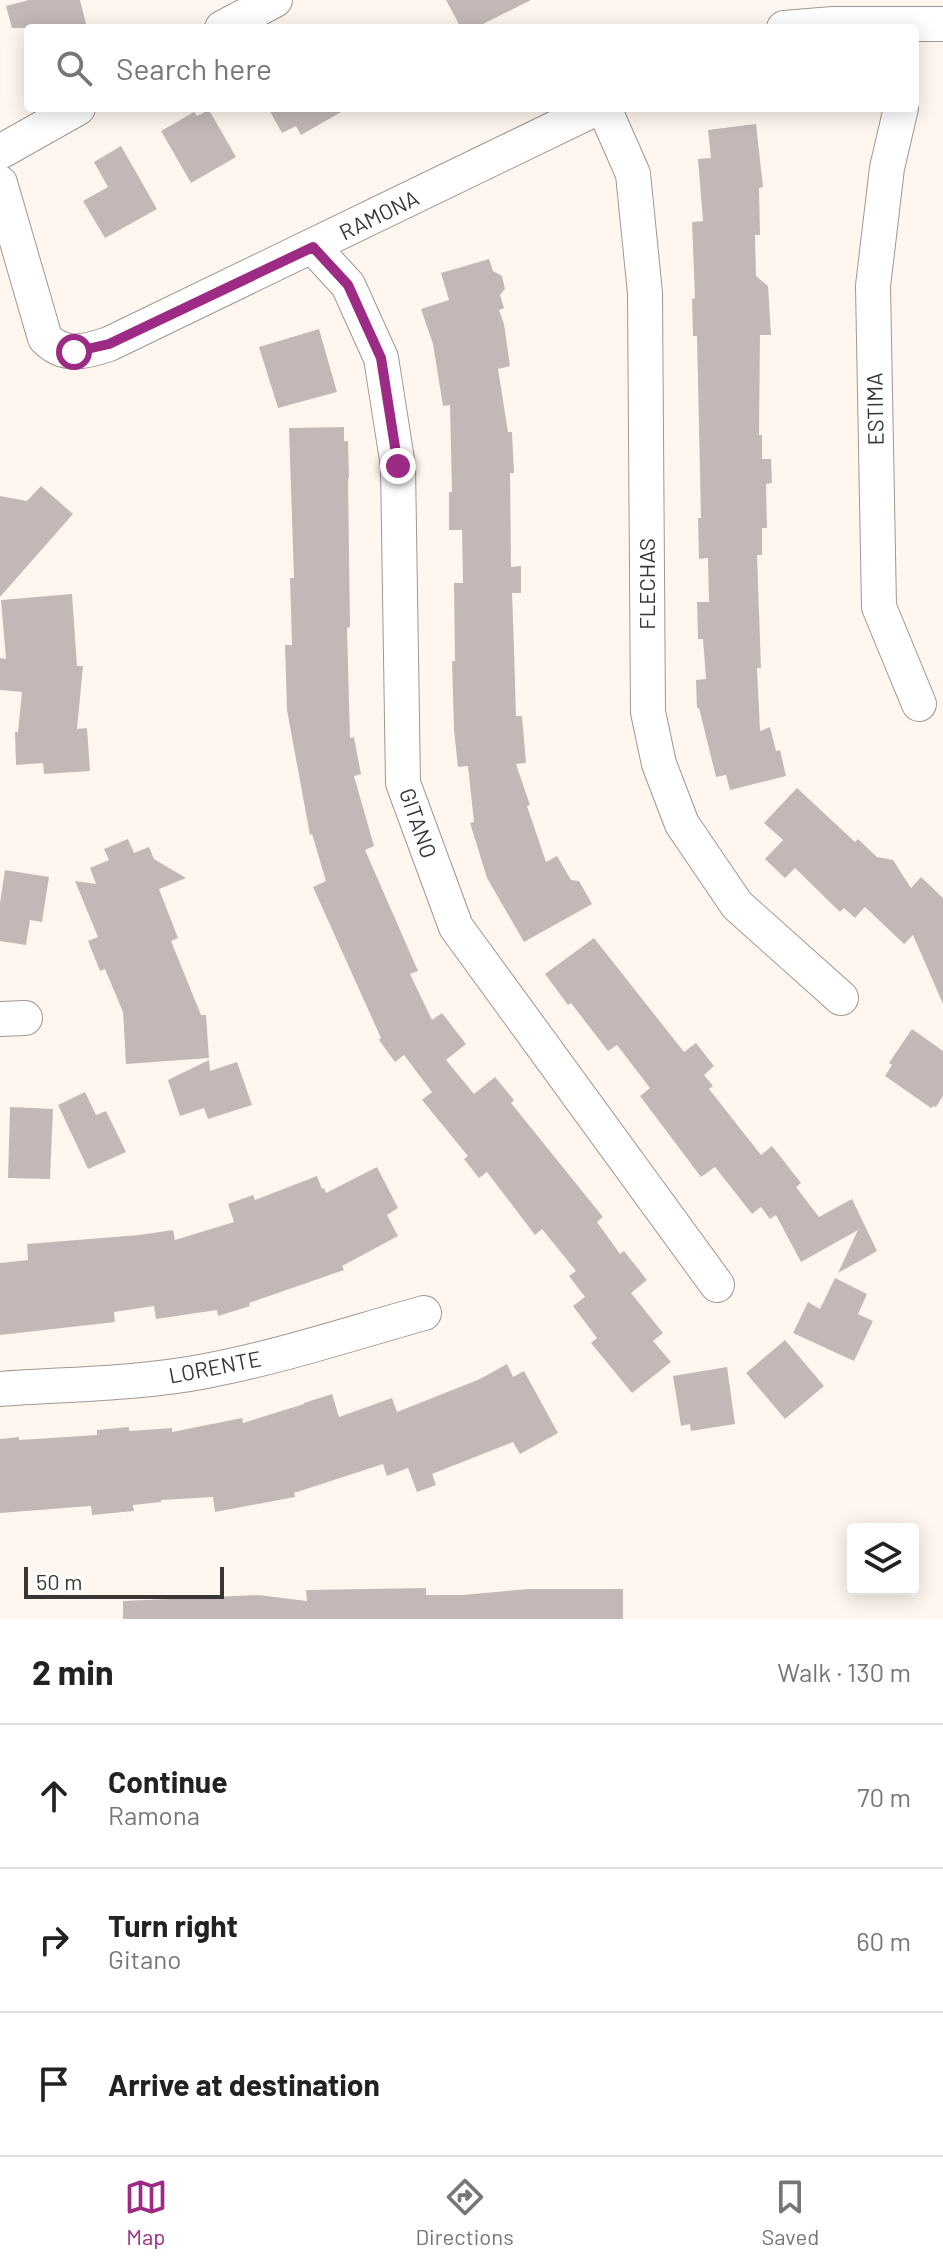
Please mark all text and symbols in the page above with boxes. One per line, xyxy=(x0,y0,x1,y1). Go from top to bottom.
search box xyxy=(24,24,919,112)
icon: search xyxy=(52,46,96,90)
text: Search here xyxy=(116,50,272,86)
street label: RAMONA xyxy=(335,184,423,244)
route start xyxy=(56,334,92,370)
street label: ESTIMA xyxy=(860,372,888,446)
route end xyxy=(380,448,416,484)
street label: FLECHAS xyxy=(633,538,659,630)
street label: GITANO xyxy=(395,784,443,861)
street label: LORENTE xyxy=(166,1344,263,1388)
map controls xyxy=(847,1523,919,1595)
button: layers xyxy=(847,1523,919,1595)
scale bar xyxy=(24,1563,224,1599)
text: 50 m xyxy=(36,1568,82,1594)
text: 2 min xyxy=(32,1651,114,1692)
text: Walk · 130 m xyxy=(777,1656,911,1687)
text: Continue xyxy=(108,1763,228,1799)
icon: ahead xyxy=(32,1774,76,1818)
text: 70 m xyxy=(857,1781,911,1812)
text: Ramona xyxy=(108,1799,200,1830)
text: Turn right xyxy=(108,1907,238,1943)
icon: right xyxy=(32,1918,76,1962)
text: 60 m xyxy=(856,1925,911,1956)
text: Gitano xyxy=(108,1943,181,1974)
icon: arrive xyxy=(32,2062,76,2106)
text: Arrive at destination xyxy=(108,2066,380,2102)
tab: Map xyxy=(124,2175,168,2249)
tab: Directions xyxy=(415,2175,514,2249)
tab: Saved xyxy=(761,2175,819,2249)

